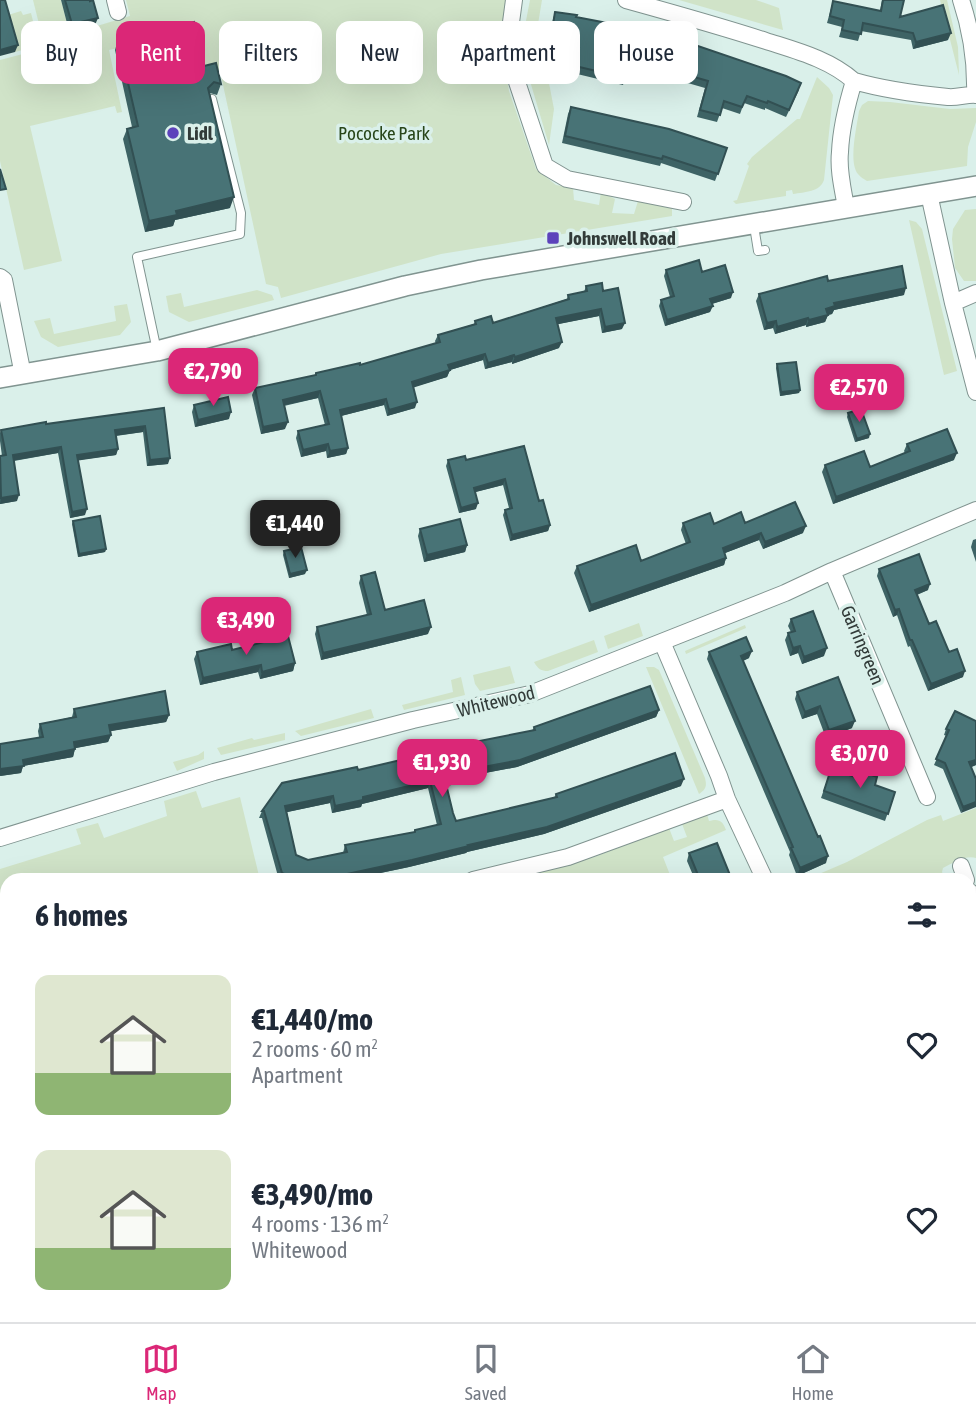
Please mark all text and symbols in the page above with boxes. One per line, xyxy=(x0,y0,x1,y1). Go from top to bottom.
chip: Buy xyxy=(21,21,102,84)
chip: Rent xyxy=(116,21,205,84)
chip: Filters xyxy=(219,21,322,84)
chip: New xyxy=(336,21,423,84)
chip: Apartment xyxy=(437,21,580,84)
chip: House xyxy=(594,21,698,84)
place label: Lidl xyxy=(187,122,214,144)
park label: Pococke Park xyxy=(338,122,431,144)
marker: Lidl xyxy=(165,125,181,141)
place label: Johnswell Road xyxy=(566,227,676,249)
marker: Johnswell Road xyxy=(545,230,561,246)
pin: €2,790 xyxy=(156,348,270,408)
text: €2,790 xyxy=(184,358,242,384)
pin: €2,570 xyxy=(802,364,916,424)
text: €2,570 xyxy=(830,374,888,400)
pin: €1,440 xyxy=(238,500,352,560)
text: €1,440 xyxy=(266,510,324,536)
pin: €3,490 xyxy=(189,598,303,657)
street label: Garringreen xyxy=(836,602,890,688)
text: €3,490 xyxy=(217,607,275,633)
street label: Whitewood xyxy=(455,681,537,721)
pin: €3,070 xyxy=(803,730,917,790)
pin: €1,930 xyxy=(385,740,499,799)
text: €3,070 xyxy=(831,740,889,766)
text: €1,930 xyxy=(413,749,471,775)
icon: filters xyxy=(903,896,941,934)
text: 6 homes xyxy=(35,898,128,932)
text: €1,440/mo xyxy=(252,1002,373,1036)
icon: home xyxy=(91,1003,175,1087)
icon: heart xyxy=(903,1026,941,1064)
text: 2 rooms · 60 m² xyxy=(252,1036,378,1062)
text: Apartment xyxy=(252,1062,343,1088)
text: €3,490/mo xyxy=(252,1177,373,1211)
icon: home xyxy=(91,1178,175,1262)
icon: heart xyxy=(903,1201,941,1239)
text: 4 rooms · 136 m² xyxy=(252,1211,389,1237)
text: Whitewood xyxy=(252,1237,348,1263)
tab: Map xyxy=(142,1340,180,1404)
tab: Saved xyxy=(465,1340,507,1404)
tab: Home xyxy=(791,1340,834,1404)

